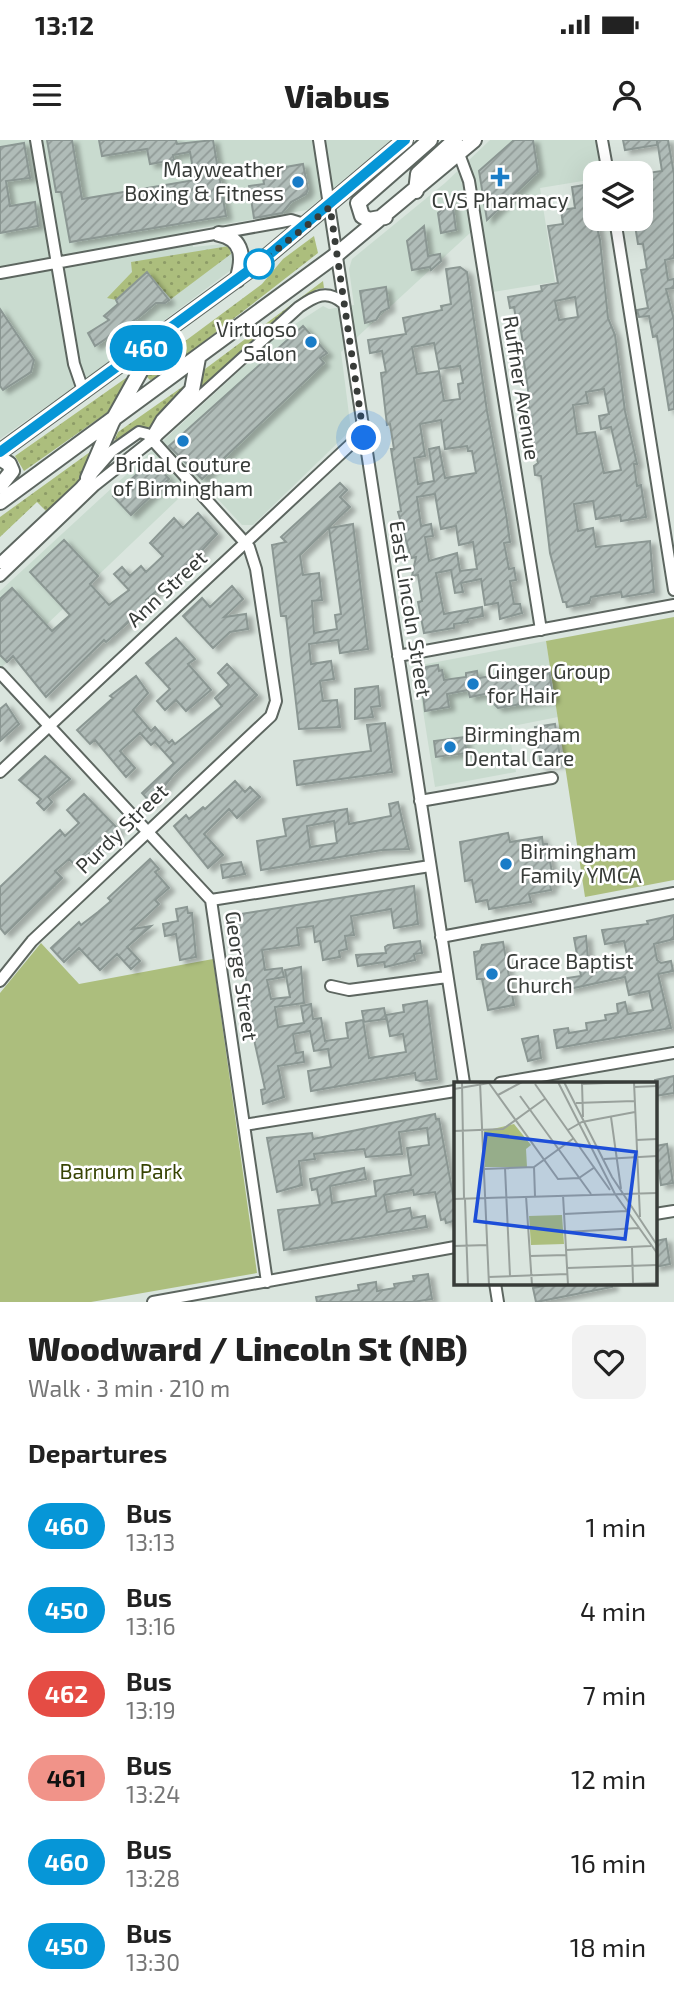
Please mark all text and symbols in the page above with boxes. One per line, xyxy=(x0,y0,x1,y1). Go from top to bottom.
text: 13:12 xyxy=(35,9,94,40)
icon: menu xyxy=(28,76,66,114)
text: Viabus xyxy=(284,76,390,114)
icon: person xyxy=(608,76,646,114)
place label: Mayweather Boxing & Fitness xyxy=(124,156,285,205)
map controls xyxy=(583,161,653,231)
button: layers xyxy=(583,161,653,231)
marker: CVS Pharmacy xyxy=(492,169,508,185)
marker: Mayweather Boxing & Fitness xyxy=(290,174,306,190)
place label: CVS Pharmacy xyxy=(431,187,569,212)
unlabelled marker xyxy=(244,249,274,279)
street label: Ruffner Avenue xyxy=(499,314,546,462)
place label: Virtuoso Salon xyxy=(216,316,297,365)
line badge: 460 xyxy=(106,325,186,371)
text: 460 xyxy=(124,333,168,362)
marker: Virtuoso Salon xyxy=(303,334,319,350)
your location xyxy=(346,420,381,455)
marker: Bridal Couture of Birmingham xyxy=(175,433,191,449)
place label: Bridal Couture of Birmingham xyxy=(113,451,253,500)
street label: East Lincoln Street xyxy=(385,519,438,699)
street label: Ann Street xyxy=(121,544,211,631)
place label: Ginger Group for Hair xyxy=(487,658,611,707)
marker: Ginger Group for Hair xyxy=(465,676,481,692)
place label: Birmingham Dental Care xyxy=(464,721,580,770)
marker: Birmingham Dental Care xyxy=(442,739,458,755)
street label: Purdy Street xyxy=(70,778,172,878)
place label: Birmingham Family YMCA xyxy=(520,838,642,887)
marker: Birmingham Family YMCA xyxy=(498,856,514,872)
street label: George Street xyxy=(221,909,264,1042)
place label: Grace Baptist Church xyxy=(506,948,634,997)
marker: Grace Baptist Church xyxy=(484,966,500,982)
inset map xyxy=(454,1082,656,1284)
park label: Barnum Park xyxy=(59,1158,183,1183)
button: heart xyxy=(572,1325,646,1399)
text: Woodward / Lincoln St (NB) xyxy=(28,1328,467,1368)
text: Walk · 3 min · 210 m xyxy=(28,1374,230,1402)
text: Departures xyxy=(28,1437,167,1468)
text: Bus xyxy=(126,1497,172,1528)
text: 460 xyxy=(44,1511,89,1540)
text: 1 min xyxy=(586,1511,646,1542)
text: 13:13 xyxy=(126,1528,175,1556)
text: Bus xyxy=(126,1581,172,1612)
text: 450 xyxy=(45,1595,88,1624)
text: 4 min xyxy=(580,1595,646,1626)
text: 13:16 xyxy=(126,1612,176,1640)
text: Bus xyxy=(126,1665,172,1696)
text: 462 xyxy=(45,1679,88,1708)
text: 7 min xyxy=(583,1679,646,1710)
text: 13:19 xyxy=(126,1696,176,1724)
text: Bus xyxy=(126,1749,172,1780)
text: 461 xyxy=(47,1763,86,1792)
text: 12 min xyxy=(571,1763,646,1794)
text: 13:24 xyxy=(126,1780,180,1808)
text: Bus xyxy=(126,1833,172,1864)
text: 460 xyxy=(44,1847,89,1876)
text: 16 min xyxy=(571,1847,646,1878)
text: 13:28 xyxy=(126,1864,180,1892)
text: Bus xyxy=(126,1917,172,1948)
text: 450 xyxy=(45,1931,88,1960)
text: 18 min xyxy=(570,1931,646,1962)
text: 13:30 xyxy=(126,1948,180,1976)

